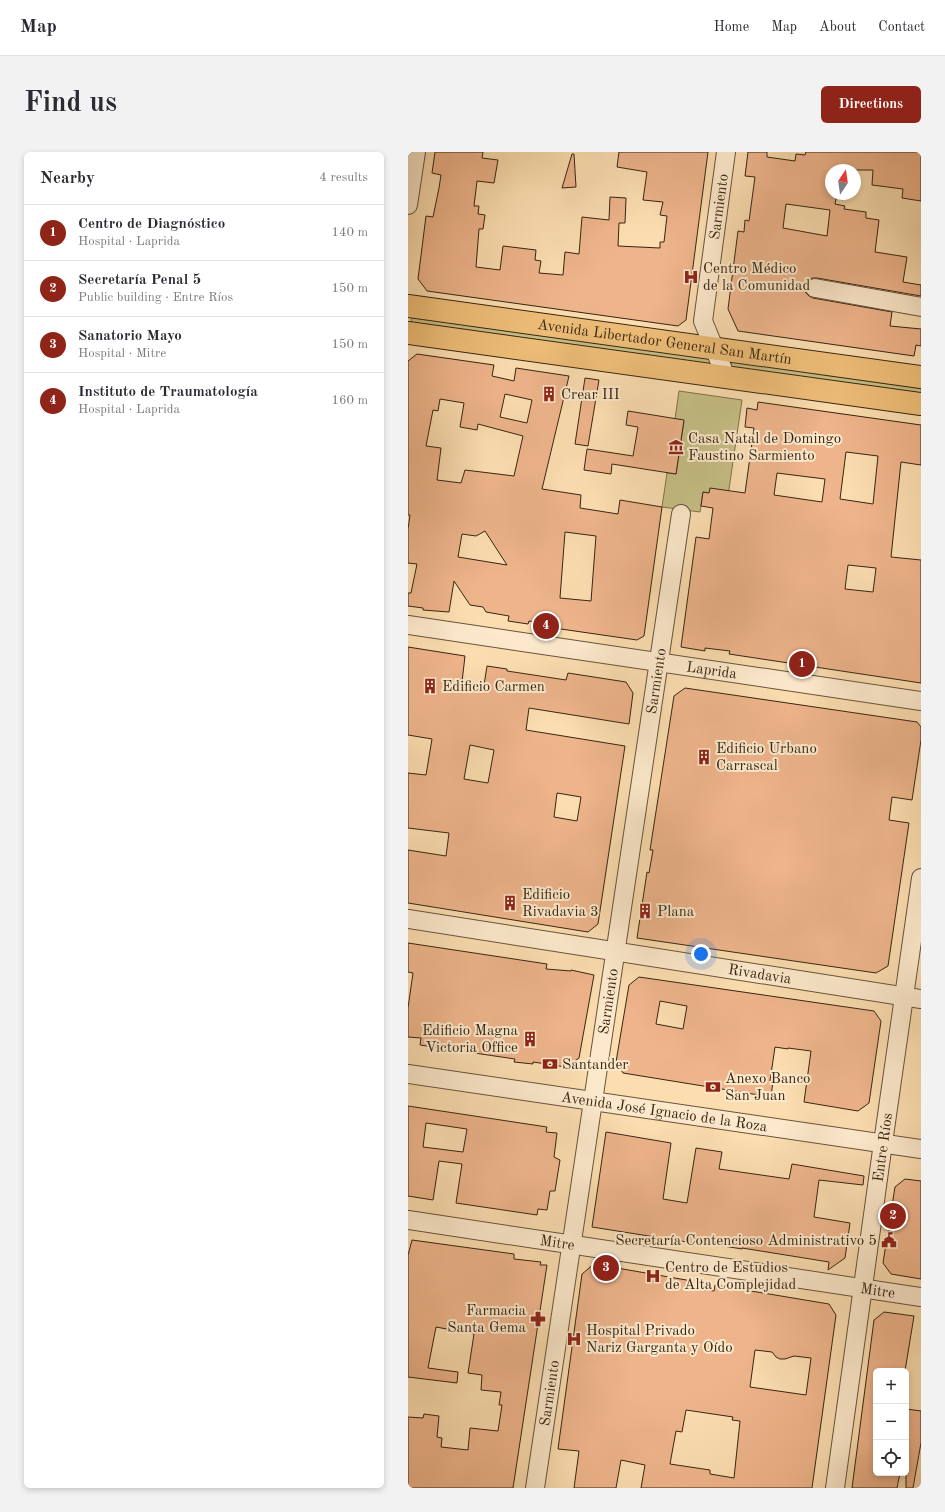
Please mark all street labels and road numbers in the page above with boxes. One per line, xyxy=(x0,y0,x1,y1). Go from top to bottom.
street label: Sarmiento xyxy=(708,173,732,241)
street label: Avenida Libertador General San Martín xyxy=(536,318,793,368)
street label: Sarmiento xyxy=(645,647,670,715)
street label: Laprida xyxy=(685,660,738,683)
street label: Rivadavia xyxy=(727,963,793,988)
street label: Sarmiento xyxy=(597,968,622,1036)
street label: Avenida José Ignacio de la Roza xyxy=(560,1090,769,1136)
street label: Entre Ríos xyxy=(872,1112,896,1183)
street label: Mitre xyxy=(539,1234,576,1254)
street label: Mitre xyxy=(859,1282,896,1302)
street label: Sarmiento xyxy=(538,1359,563,1427)

